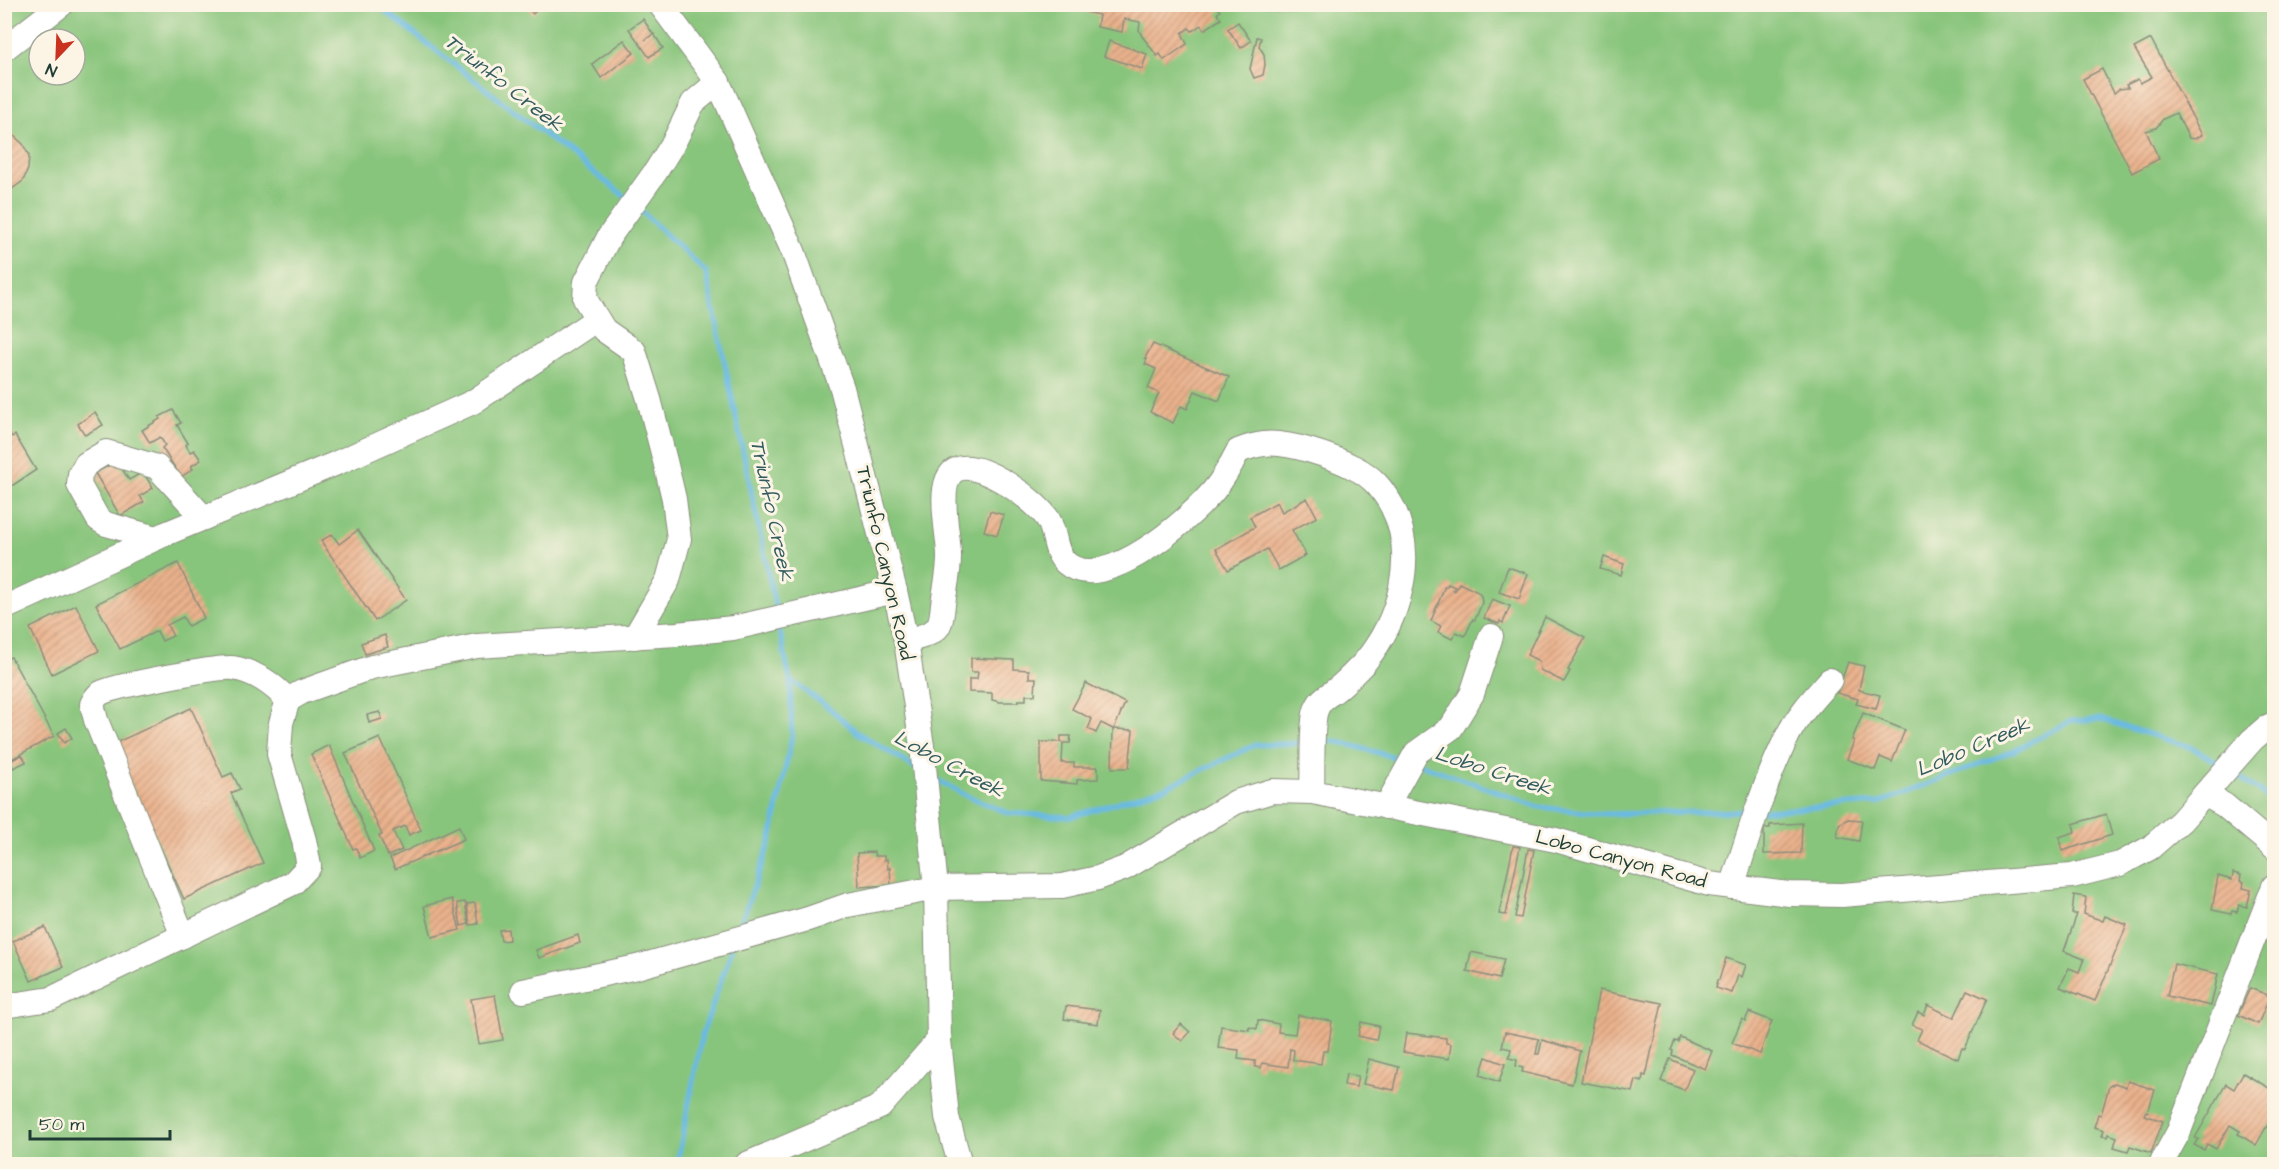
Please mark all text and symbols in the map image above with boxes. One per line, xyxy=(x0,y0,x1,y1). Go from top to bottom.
north arrow xyxy=(27,27,87,87)
water label: Triunfo Creek xyxy=(438,27,570,139)
text: N xyxy=(43,58,60,82)
water label: Triunfo Creek xyxy=(743,437,801,584)
street label: Triunfo Canyon Road xyxy=(848,463,921,663)
water label: Lobo Creek xyxy=(1912,710,2035,784)
water label: Lobo Creek xyxy=(889,723,1010,806)
water label: Lobo Creek xyxy=(1431,739,1556,804)
street label: Lobo Canyon Road xyxy=(1532,823,1710,896)
scale bar xyxy=(30,1103,170,1141)
text: 50 m xyxy=(39,1112,84,1137)

